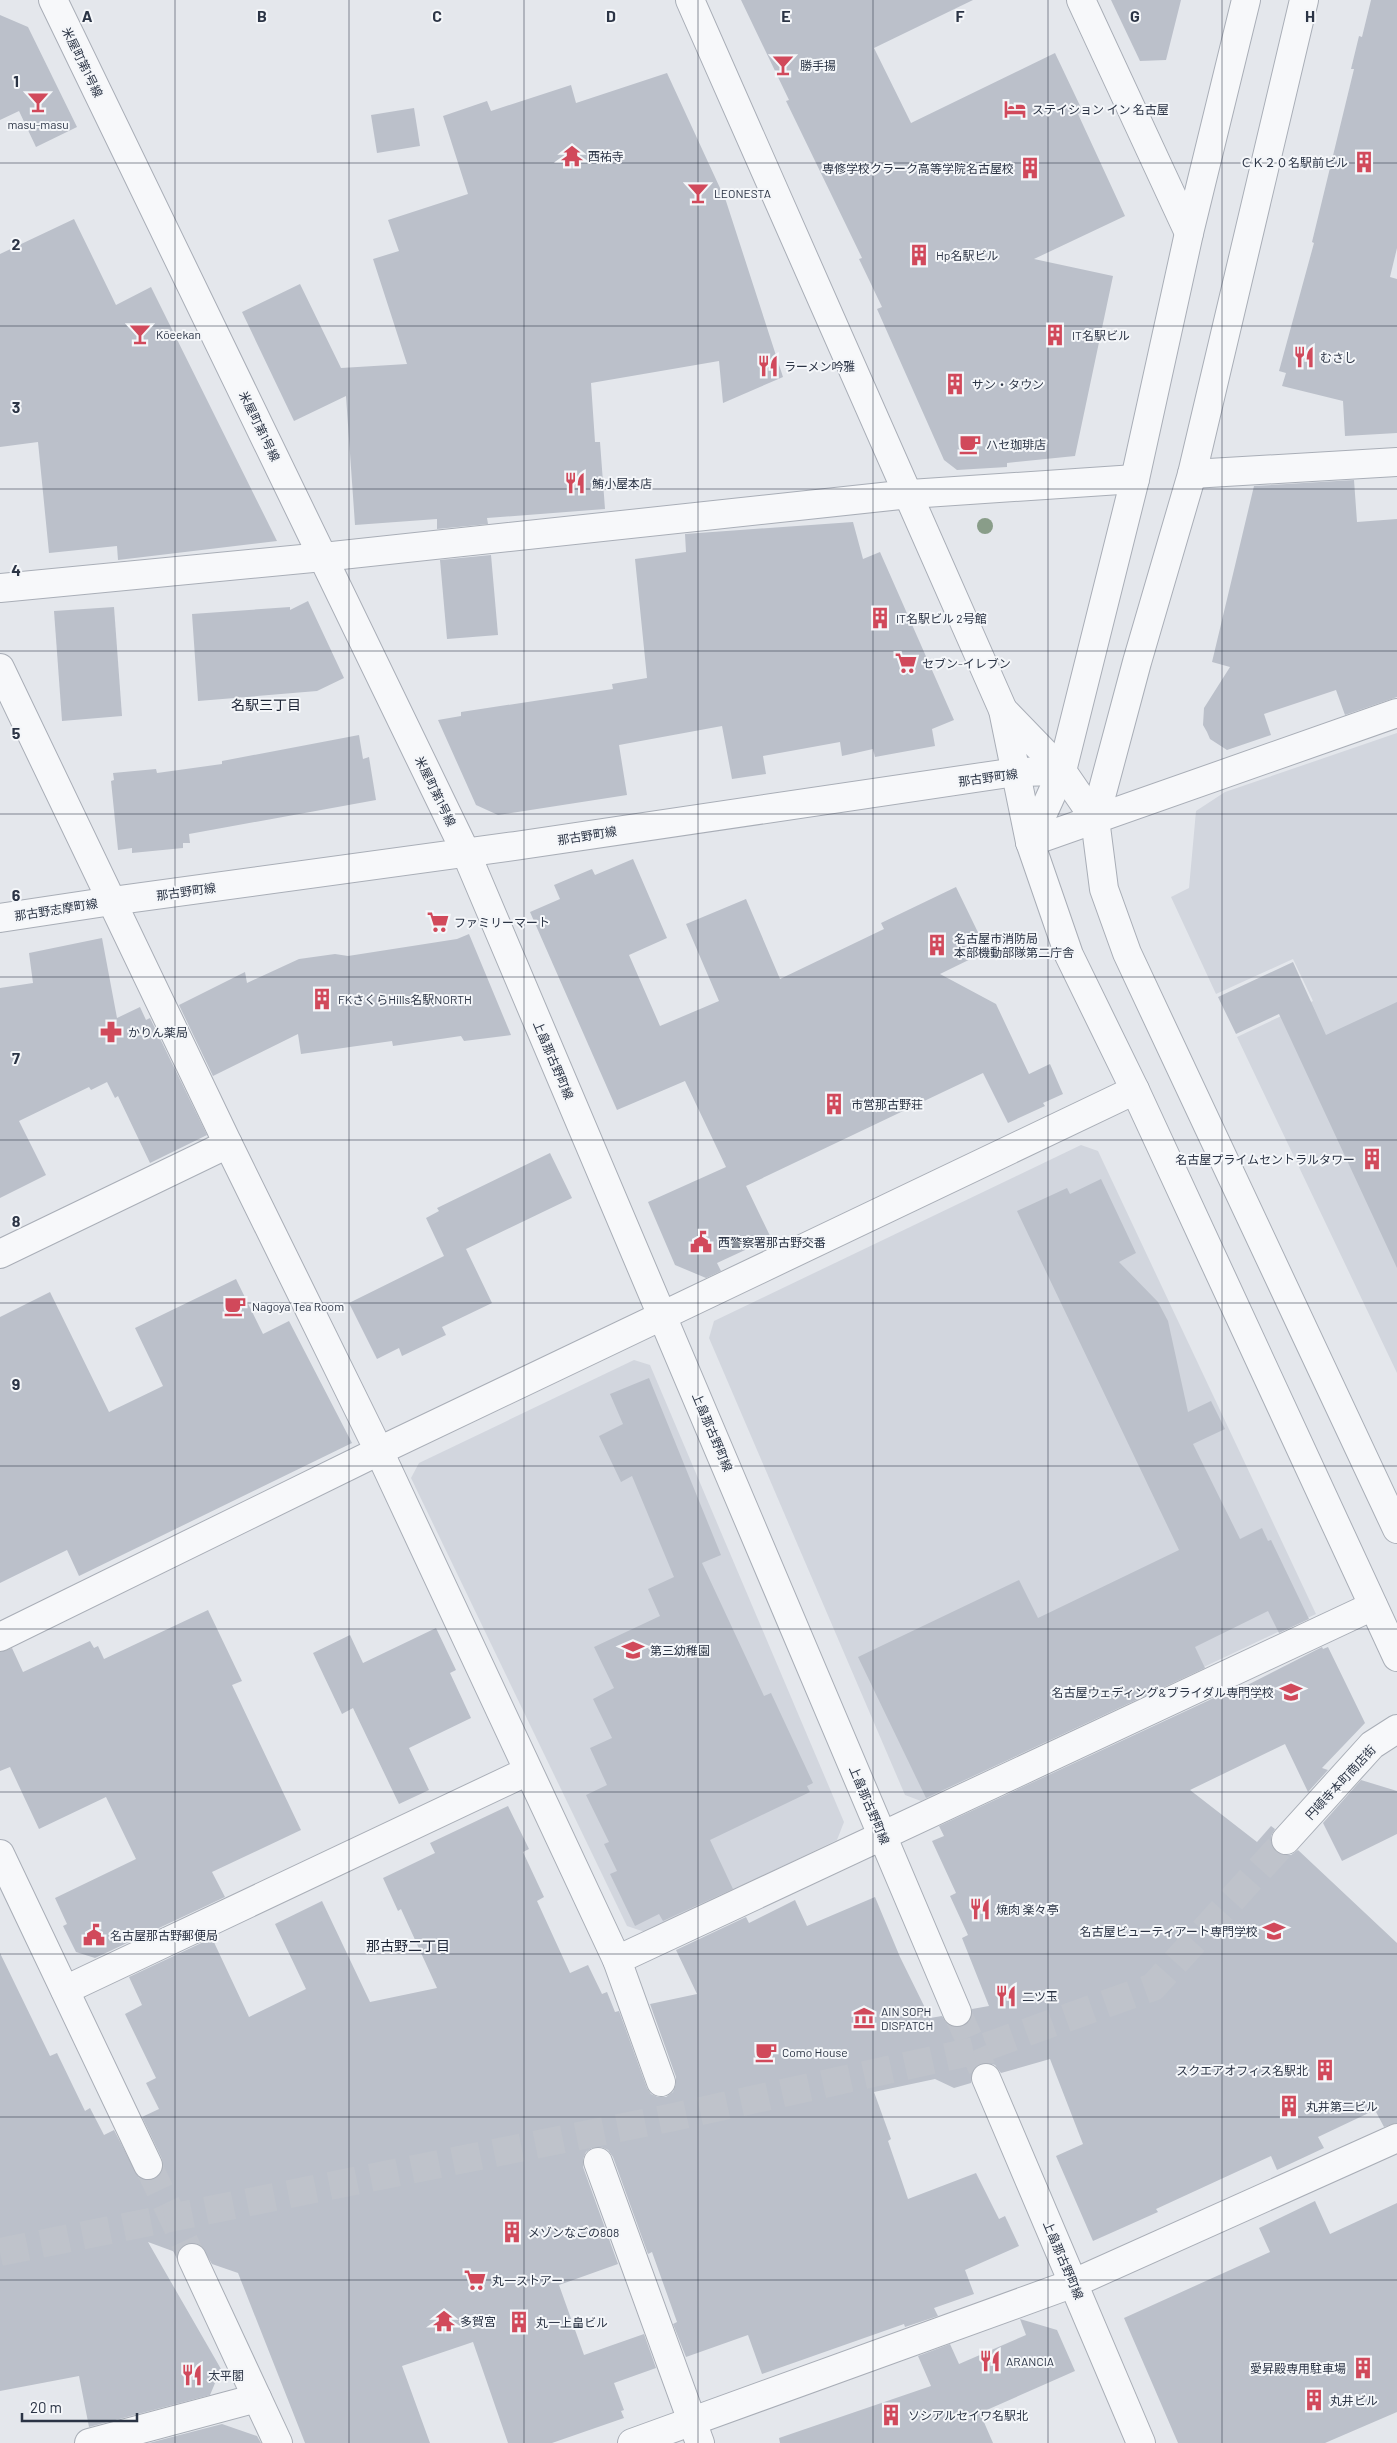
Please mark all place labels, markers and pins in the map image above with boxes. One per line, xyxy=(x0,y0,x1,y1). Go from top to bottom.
bar icon: 勝手揚 xyxy=(770,52,796,78)
place label: 勝手揚 xyxy=(800,58,836,72)
bar icon: masu-masu xyxy=(25,89,51,115)
hotel icon: ステイション イン 名古屋 xyxy=(1002,96,1028,122)
place label: ステイション イン 名古屋 xyxy=(1032,102,1169,116)
place label: masu-masu xyxy=(7,117,69,131)
temple icon: 西祐寺 xyxy=(559,143,585,169)
place label: 西祐寺 xyxy=(588,149,624,163)
building icon: ＣＫ２０名駅前ビル xyxy=(1351,149,1377,175)
building icon: 専修学校クラーク高等学院名古屋校 xyxy=(1017,155,1043,181)
place label: ＣＫ２０名駅前ビル xyxy=(1240,155,1348,169)
place label: 専修学校クラーク高等学院名古屋校 xyxy=(822,161,1014,175)
bar icon: LEONESTA xyxy=(685,180,711,206)
place label: LEONESTA xyxy=(714,186,771,200)
building icon: Hp名駅ビル xyxy=(906,242,932,268)
place label: Hp名駅ビル xyxy=(936,248,998,262)
bar icon: Kōeekan xyxy=(127,321,153,347)
building icon: IT名駅ビル xyxy=(1042,322,1068,348)
place label: Kōeekan xyxy=(156,327,201,341)
place label: IT名駅ビル xyxy=(1072,328,1130,342)
restaurant icon: むさし xyxy=(1291,344,1317,370)
place label: むさし xyxy=(1320,350,1356,364)
restaurant icon: ラーメン吟雅 xyxy=(755,353,781,379)
place label: ラーメン吟雅 xyxy=(784,359,856,373)
building icon: サン・タウン xyxy=(942,371,968,397)
place label: サン・タウン xyxy=(972,377,1044,391)
cafe icon: ハセ珈琲店 xyxy=(957,431,983,457)
place label: ハセ珈琲店 xyxy=(986,437,1046,451)
restaurant icon: 鮪小屋本店 xyxy=(562,470,588,496)
place label: 鮪小屋本店 xyxy=(592,476,652,490)
building icon: IT名駅ビル 2号館 xyxy=(867,605,893,631)
place label: IT名駅ビル 2号館 xyxy=(896,611,987,625)
supermarket icon: セブン-イレブン xyxy=(893,650,919,676)
place label: セブン-イレブン xyxy=(922,656,1011,670)
supermarket icon: ファミリーマート xyxy=(425,909,451,935)
place label: ファミリーマート xyxy=(454,915,550,929)
place label: 名古屋市消防局 本部機動部隊第二庁舎 xyxy=(954,931,1074,959)
building icon: 名古屋市消防局 本部機動部隊第二庁舎 xyxy=(924,932,950,958)
building icon: FKさくらHills名駅NORTH xyxy=(309,986,335,1012)
place label: FKさくらHills名駅NORTH xyxy=(338,992,472,1006)
pharmacy icon: かりん薬局 xyxy=(98,1019,124,1045)
place label: かりん薬局 xyxy=(128,1025,188,1039)
building icon: 市営那古野荘 xyxy=(821,1091,847,1117)
place label: 市営那古野荘 xyxy=(851,1097,923,1111)
building icon: 名古屋プライムセントラルタワー xyxy=(1359,1146,1385,1172)
place label: 名古屋プライムセントラルタワー xyxy=(1175,1152,1355,1166)
public building icon: 西警察署那古野交番 xyxy=(688,1229,714,1255)
place label: 西警察署那古野交番 xyxy=(718,1235,826,1249)
cafe icon: Nagoya Tea Room xyxy=(222,1293,248,1319)
place label: Nagoya Tea Room xyxy=(252,1299,344,1313)
school or university icon: 第三幼稚園 xyxy=(620,1637,646,1663)
place label: 第三幼稚園 xyxy=(650,1643,710,1657)
school or university icon: 名古屋ウェディング&ブライダル専門学校 xyxy=(1278,1679,1304,1705)
place label: 名古屋ウェディング&ブライダル専門学校 xyxy=(1051,1685,1274,1699)
restaurant icon: 焼肉 楽々亭 xyxy=(967,1896,993,1922)
place label: 焼肉 楽々亭 xyxy=(996,1902,1058,1916)
school or university icon: 名古屋ビューティアート専門学校 xyxy=(1261,1918,1287,1944)
public building icon: 名古屋那古野郵便局 xyxy=(81,1922,107,1948)
place label: 名古屋ビューティアート専門学校 xyxy=(1079,1924,1258,1938)
place label: 名古屋那古野郵便局 xyxy=(110,1928,218,1942)
restaurant icon: 二ツ玉 xyxy=(993,1983,1019,2009)
place label: 二ツ玉 xyxy=(1022,1989,1058,2003)
place label: AIN SOPH DISPATCH xyxy=(881,2004,933,2032)
museum icon: AIN SOPH DISPATCH xyxy=(851,2005,877,2031)
cafe icon: Como House xyxy=(753,2039,779,2065)
place label: Como House xyxy=(782,2045,848,2059)
building icon: スクエアオフィス名駅北 xyxy=(1312,2057,1338,2083)
place label: スクエアオフィス名駅北 xyxy=(1176,2063,1308,2077)
building icon: 丸井第二ビル xyxy=(1276,2093,1302,2119)
place label: 丸井第二ビル xyxy=(1306,2099,1378,2113)
building icon: メゾンなごの808 xyxy=(499,2219,525,2245)
place label: メゾンなごの808 xyxy=(528,2225,619,2239)
supermarket icon: 丸一ストアー xyxy=(462,2267,488,2293)
place label: 丸一ストアー xyxy=(492,2273,563,2287)
temple icon: 多賀宮 xyxy=(431,2308,457,2334)
building icon: 丸一上畠ビル xyxy=(506,2309,532,2335)
place label: 多賀宮 xyxy=(460,2314,496,2328)
place label: 丸一上畠ビル xyxy=(536,2315,608,2329)
restaurant icon: ARANCIA xyxy=(977,2348,1003,2374)
place label: ARANCIA xyxy=(1006,2354,1054,2368)
building icon: 愛昇殿専用駐車場 xyxy=(1350,2355,1376,2381)
place label: 愛昇殿専用駐車場 xyxy=(1250,2361,1346,2375)
restaurant icon: 太平閣 xyxy=(179,2362,205,2388)
place label: 太平閣 xyxy=(208,2368,244,2382)
building icon: 丸井ビル xyxy=(1301,2387,1327,2413)
place label: 丸井ビル xyxy=(1330,2393,1378,2407)
building icon: ソシアルセイワ名駅北 xyxy=(878,2402,904,2428)
place label: ソシアルセイワ名駅北 xyxy=(908,2408,1028,2422)

